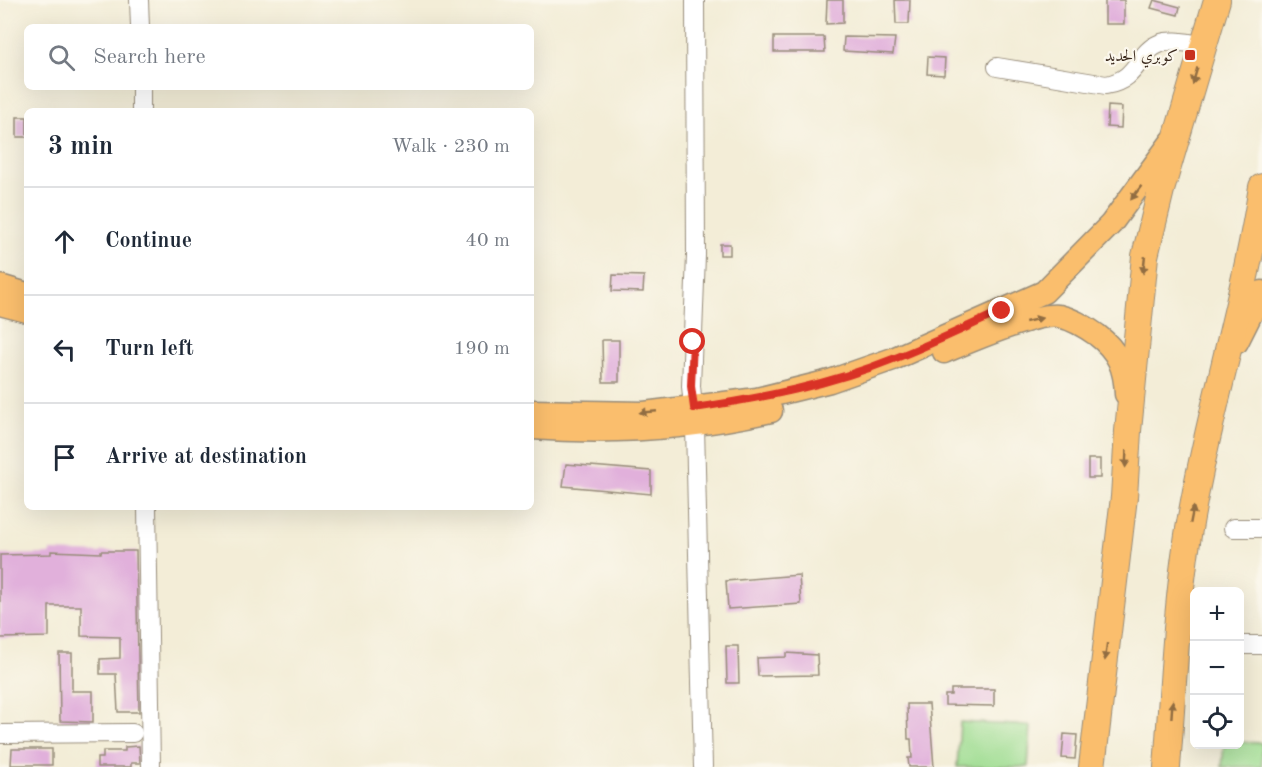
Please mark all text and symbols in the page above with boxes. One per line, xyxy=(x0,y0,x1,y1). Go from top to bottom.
search box xyxy=(24,24,534,90)
icon: search xyxy=(45,41,78,74)
text: Search here xyxy=(93,46,206,68)
place label: كوبري الحديد xyxy=(1105,48,1178,68)
marker: كوبري الحديد xyxy=(1183,48,1197,62)
one-way arrow xyxy=(1190,68,1199,86)
text: 3 min xyxy=(48,134,113,160)
text: Walk · 230 m xyxy=(391,137,510,157)
one-way arrow xyxy=(1130,185,1142,200)
icon: ahead xyxy=(48,225,81,258)
text: Continue xyxy=(105,230,192,252)
text: 40 m xyxy=(465,231,510,251)
one-way arrow xyxy=(1139,255,1149,274)
route end xyxy=(988,297,1014,323)
one-way arrow xyxy=(1025,315,1044,324)
route start xyxy=(679,328,705,354)
icon: left xyxy=(48,333,81,366)
text: Turn left xyxy=(105,338,194,360)
text: 190 m xyxy=(454,339,510,359)
one-way arrow xyxy=(639,408,658,417)
icon: arrive xyxy=(48,441,81,474)
text: Arrive at destination xyxy=(105,446,307,468)
one-way arrow xyxy=(1121,449,1131,468)
one-way arrow xyxy=(1188,505,1197,524)
map controls xyxy=(1190,587,1244,749)
button: + xyxy=(1190,587,1244,641)
button: − xyxy=(1190,641,1244,695)
one-way arrow xyxy=(1101,643,1110,662)
button: locate xyxy=(1190,695,1244,749)
one-way arrow xyxy=(1167,699,1177,718)

